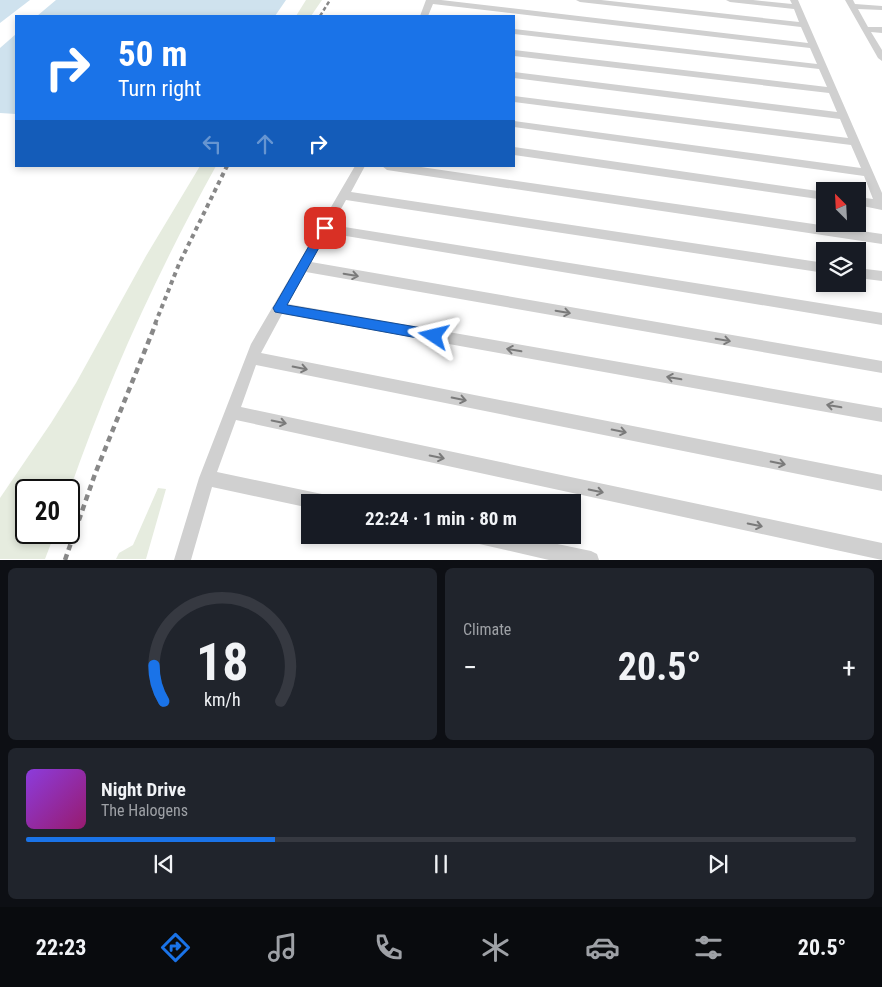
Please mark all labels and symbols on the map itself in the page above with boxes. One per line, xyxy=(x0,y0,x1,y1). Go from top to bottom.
north arrow xyxy=(816,182,866,232)
pin xyxy=(304,207,346,249)
one-way arrow xyxy=(343,270,359,280)
one-way arrow xyxy=(554,307,570,317)
position arrow xyxy=(407,309,459,361)
one-way arrow xyxy=(714,335,730,345)
one-way arrow xyxy=(506,344,522,354)
one-way arrow xyxy=(292,363,308,373)
one-way arrow xyxy=(666,373,682,383)
one-way arrow xyxy=(451,395,467,405)
one-way arrow xyxy=(826,401,842,411)
one-way arrow xyxy=(270,418,286,428)
one-way arrow xyxy=(610,427,626,436)
one-way arrow xyxy=(429,452,445,462)
one-way arrow xyxy=(770,458,786,468)
speed limit sign: 20 xyxy=(15,479,80,544)
one-way arrow xyxy=(588,487,604,496)
one-way arrow xyxy=(747,521,763,530)

